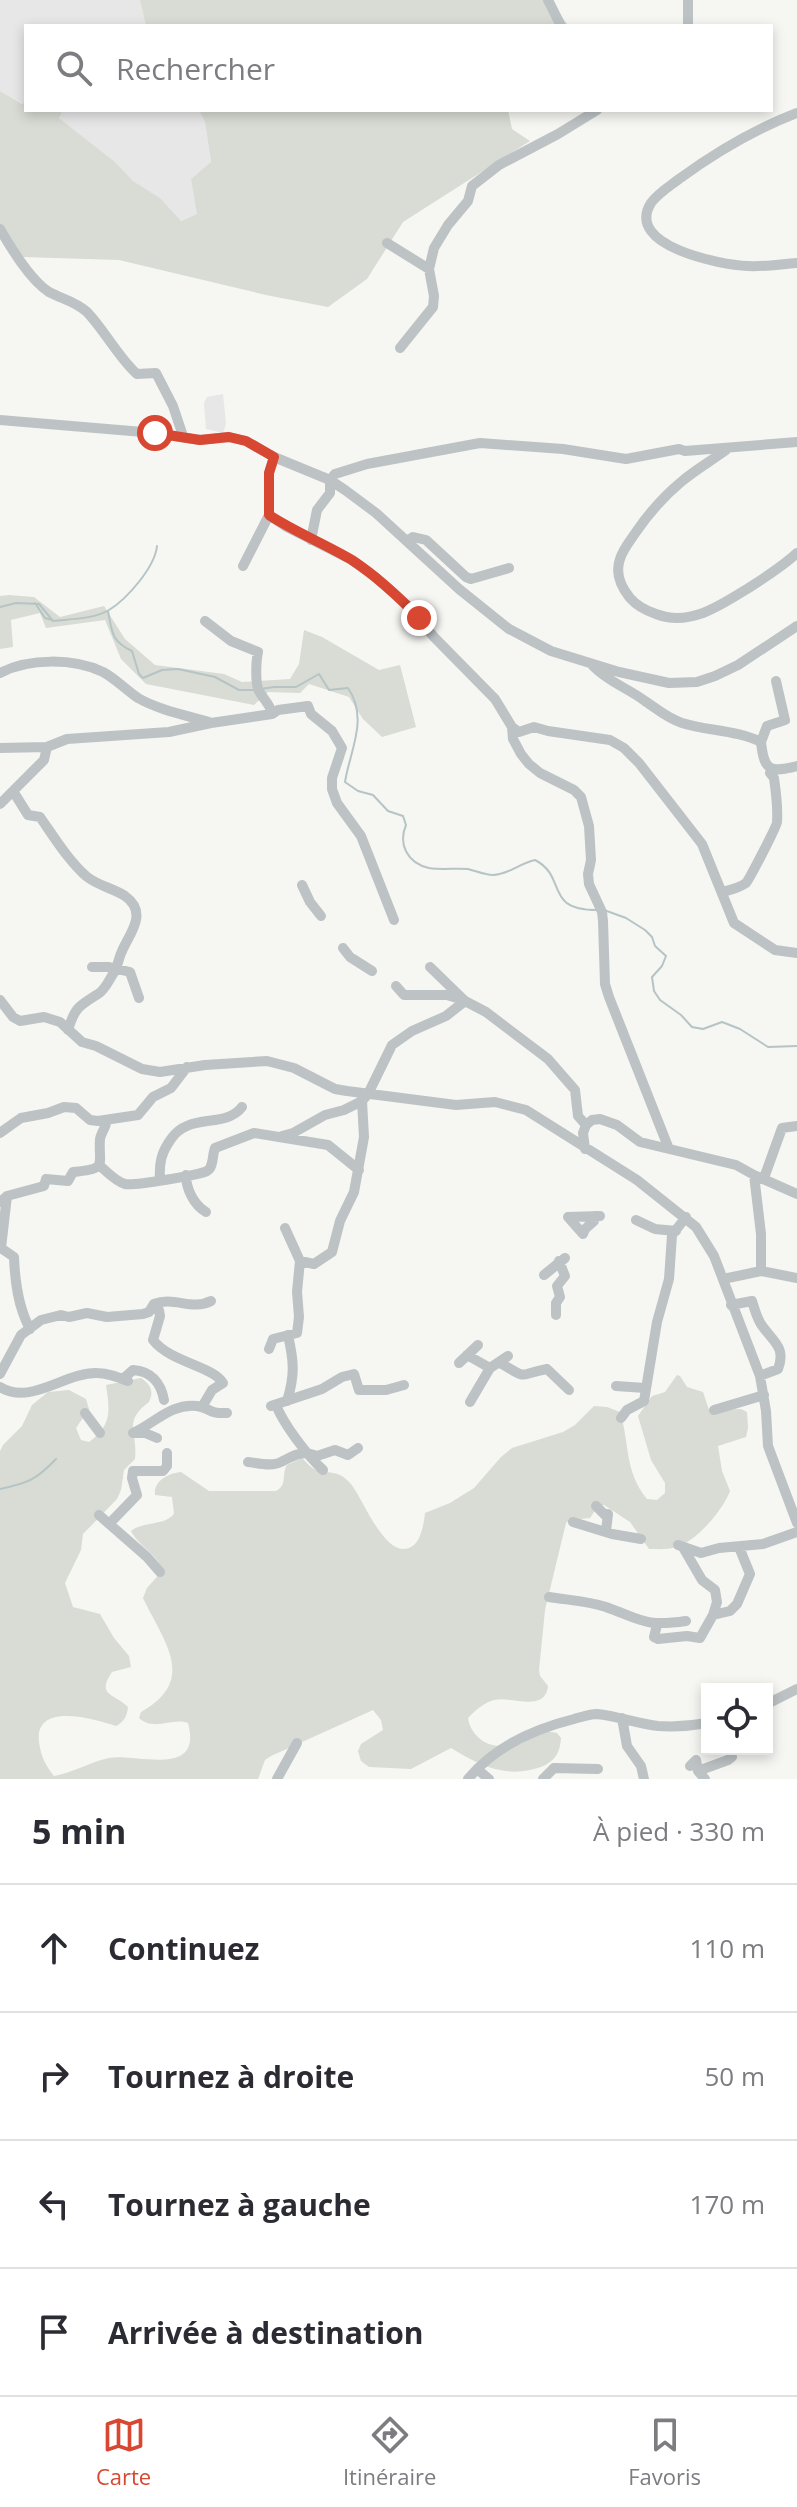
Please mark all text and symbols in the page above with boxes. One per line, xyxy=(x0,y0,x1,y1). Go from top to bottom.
search box xyxy=(24,24,773,112)
icon: search xyxy=(52,46,96,90)
text: Rechercher xyxy=(116,48,275,89)
route start xyxy=(137,415,173,451)
route end xyxy=(401,600,437,636)
map controls xyxy=(701,1683,773,1755)
button: locate xyxy=(701,1683,773,1755)
text: 5 min xyxy=(32,1808,126,1854)
text: À pied · 330 m xyxy=(593,1813,765,1849)
icon: ahead xyxy=(32,1926,76,1970)
text: Continuez xyxy=(108,1928,259,1969)
text: 110 m xyxy=(690,1930,765,1966)
icon: right xyxy=(32,2054,76,2098)
text: Tournez à droite xyxy=(108,2056,354,2097)
text: 50 m xyxy=(704,2058,765,2094)
icon: left xyxy=(32,2182,76,2226)
text: Tournez à gauche xyxy=(108,2184,371,2225)
text: 170 m xyxy=(690,2186,765,2222)
icon: arrive xyxy=(32,2310,76,2354)
text: Arrivée à destination xyxy=(108,2312,423,2353)
tab: Carte xyxy=(96,2413,151,2491)
tab: Itinéraire xyxy=(343,2413,436,2491)
tab: Favoris xyxy=(628,2413,701,2491)

